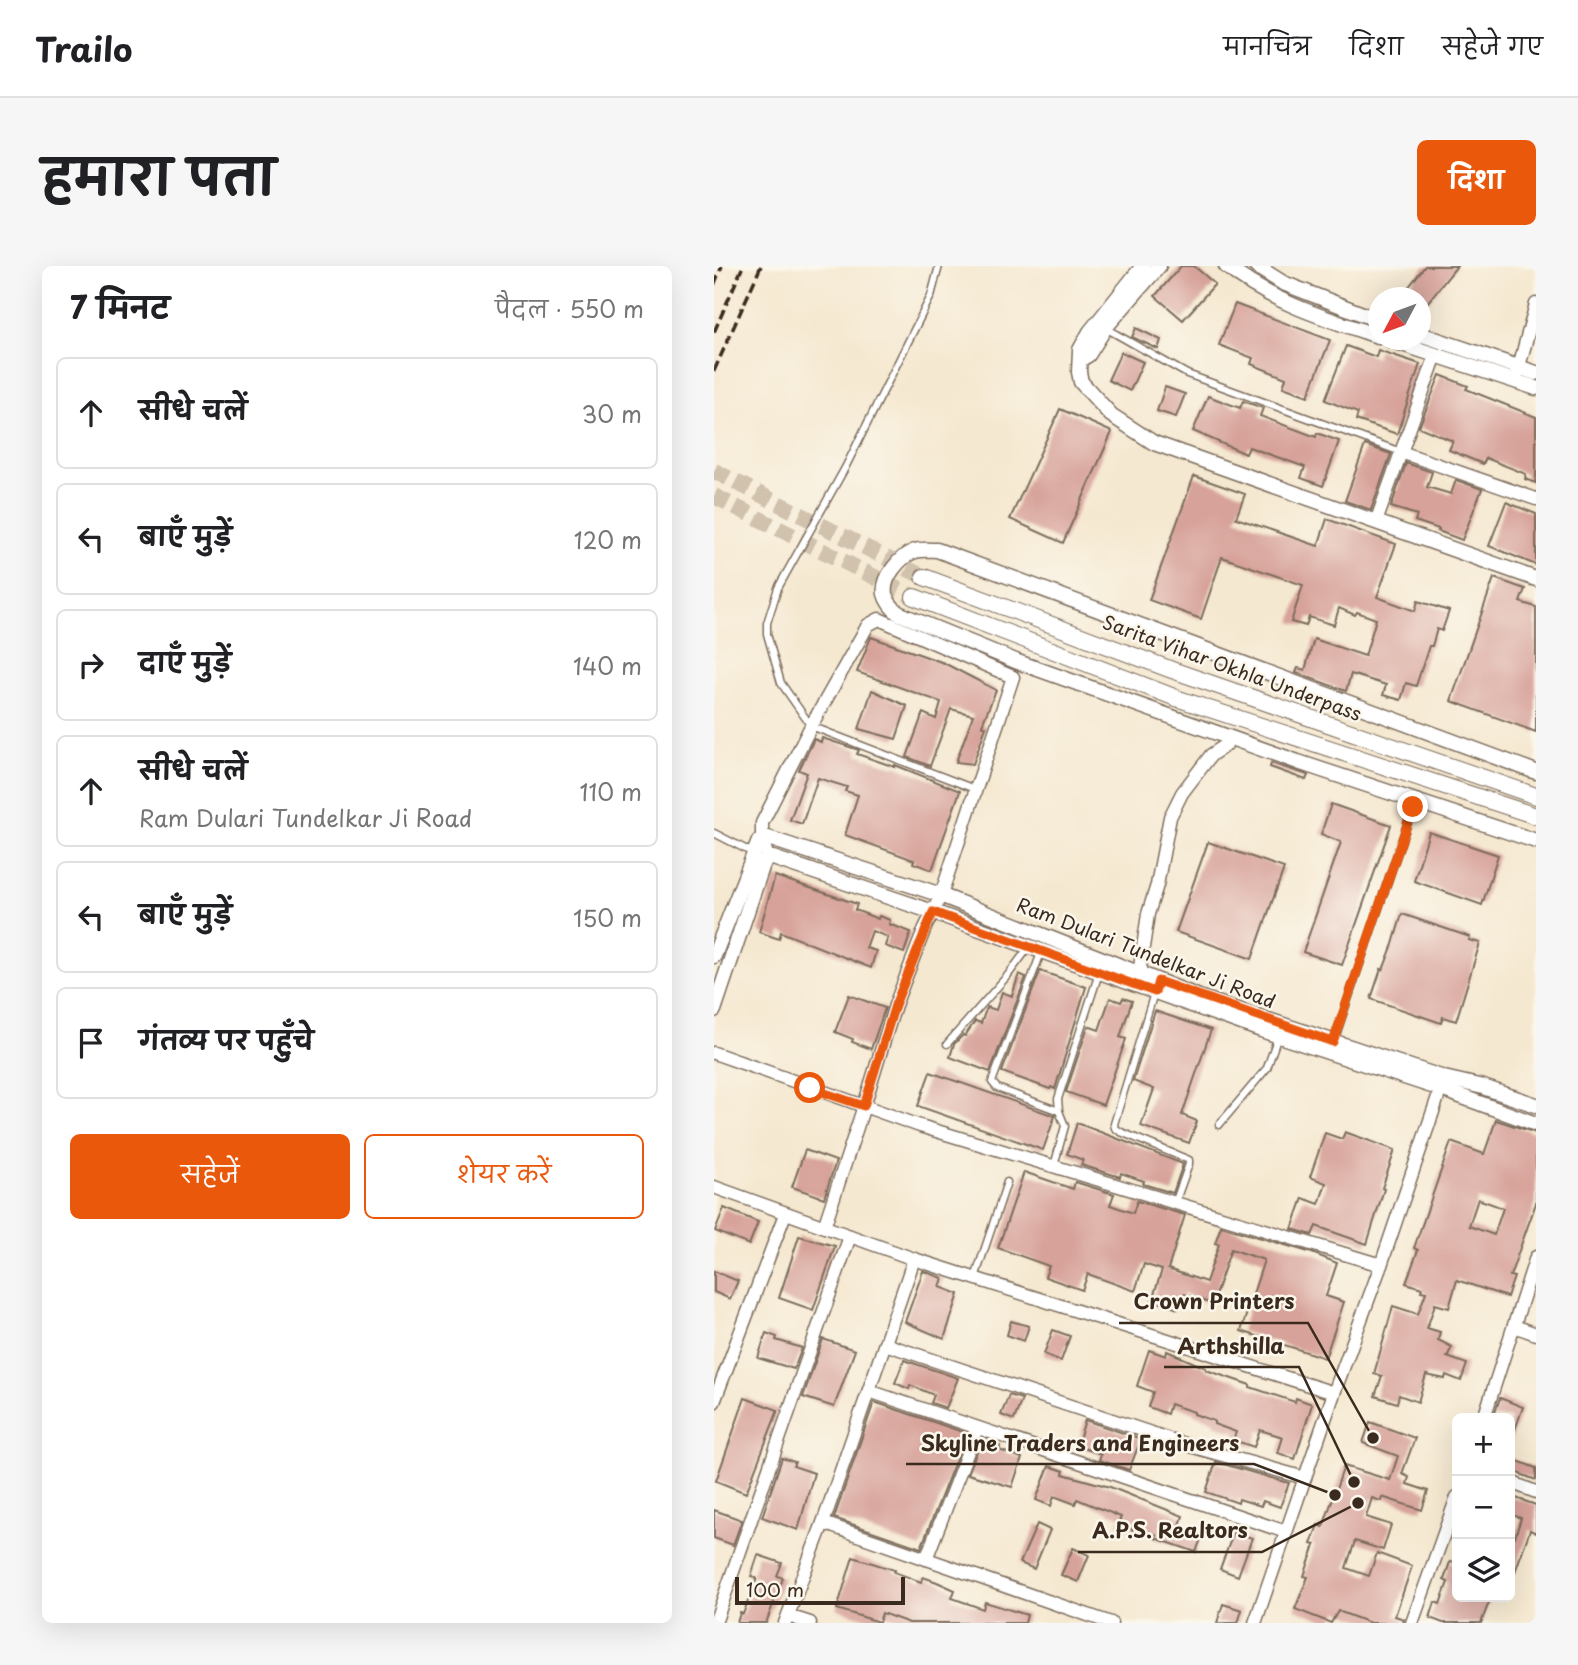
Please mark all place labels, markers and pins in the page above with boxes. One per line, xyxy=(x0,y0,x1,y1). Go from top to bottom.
callout: Crown Printers xyxy=(1119,1281,1308,1323)
callout: Arthshilla xyxy=(1164,1325,1299,1367)
callout: Skyline Traders and Engineers xyxy=(906,1422,1254,1464)
callout: A.P.S. Realtors xyxy=(1078,1510,1262,1552)

